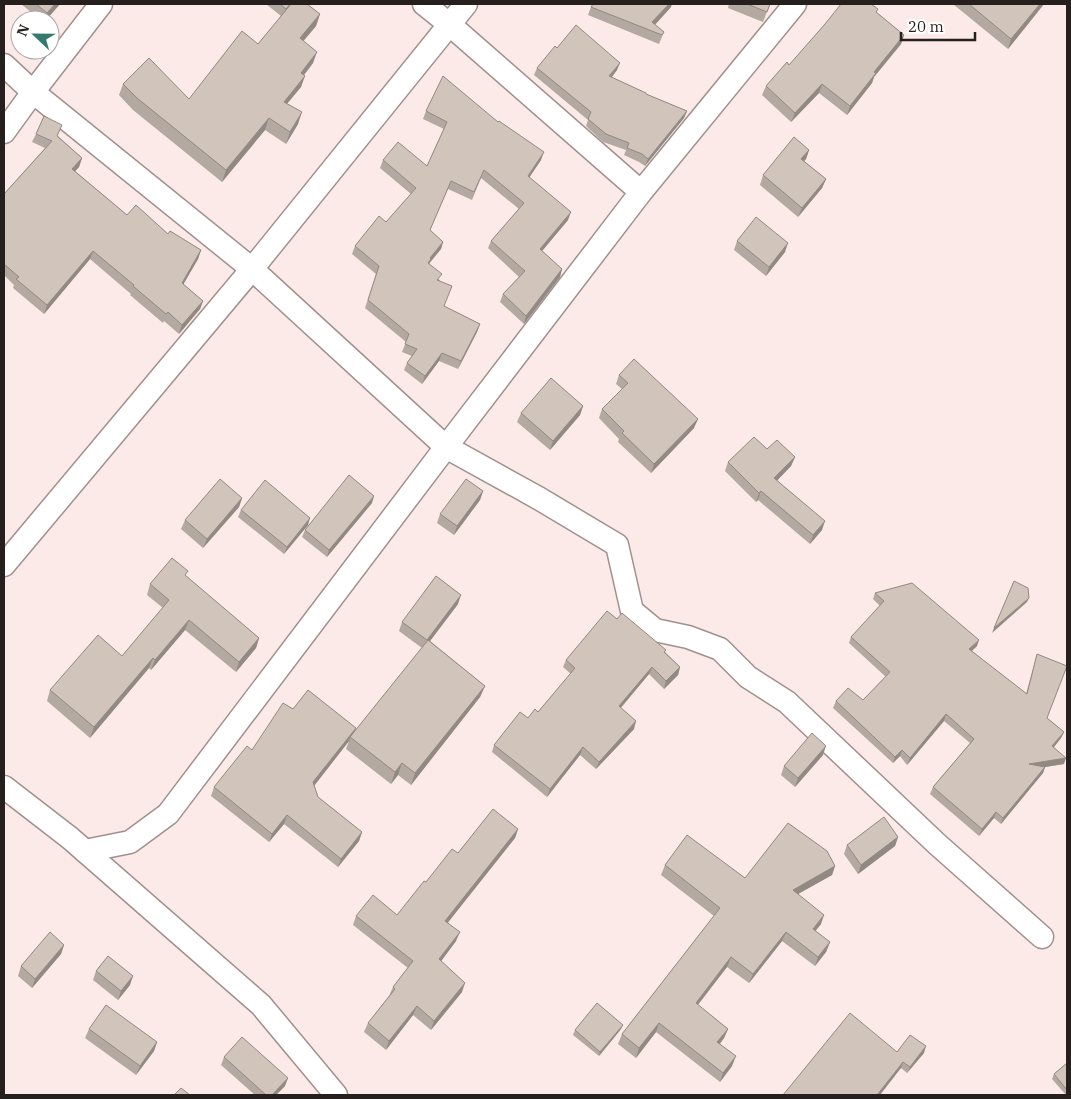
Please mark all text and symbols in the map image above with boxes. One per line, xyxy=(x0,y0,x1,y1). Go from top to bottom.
north arrow xyxy=(10,10,60,60)
scale bar xyxy=(901,10,975,42)
text: 20 m xyxy=(908,17,944,36)
text: N xyxy=(13,22,33,39)

